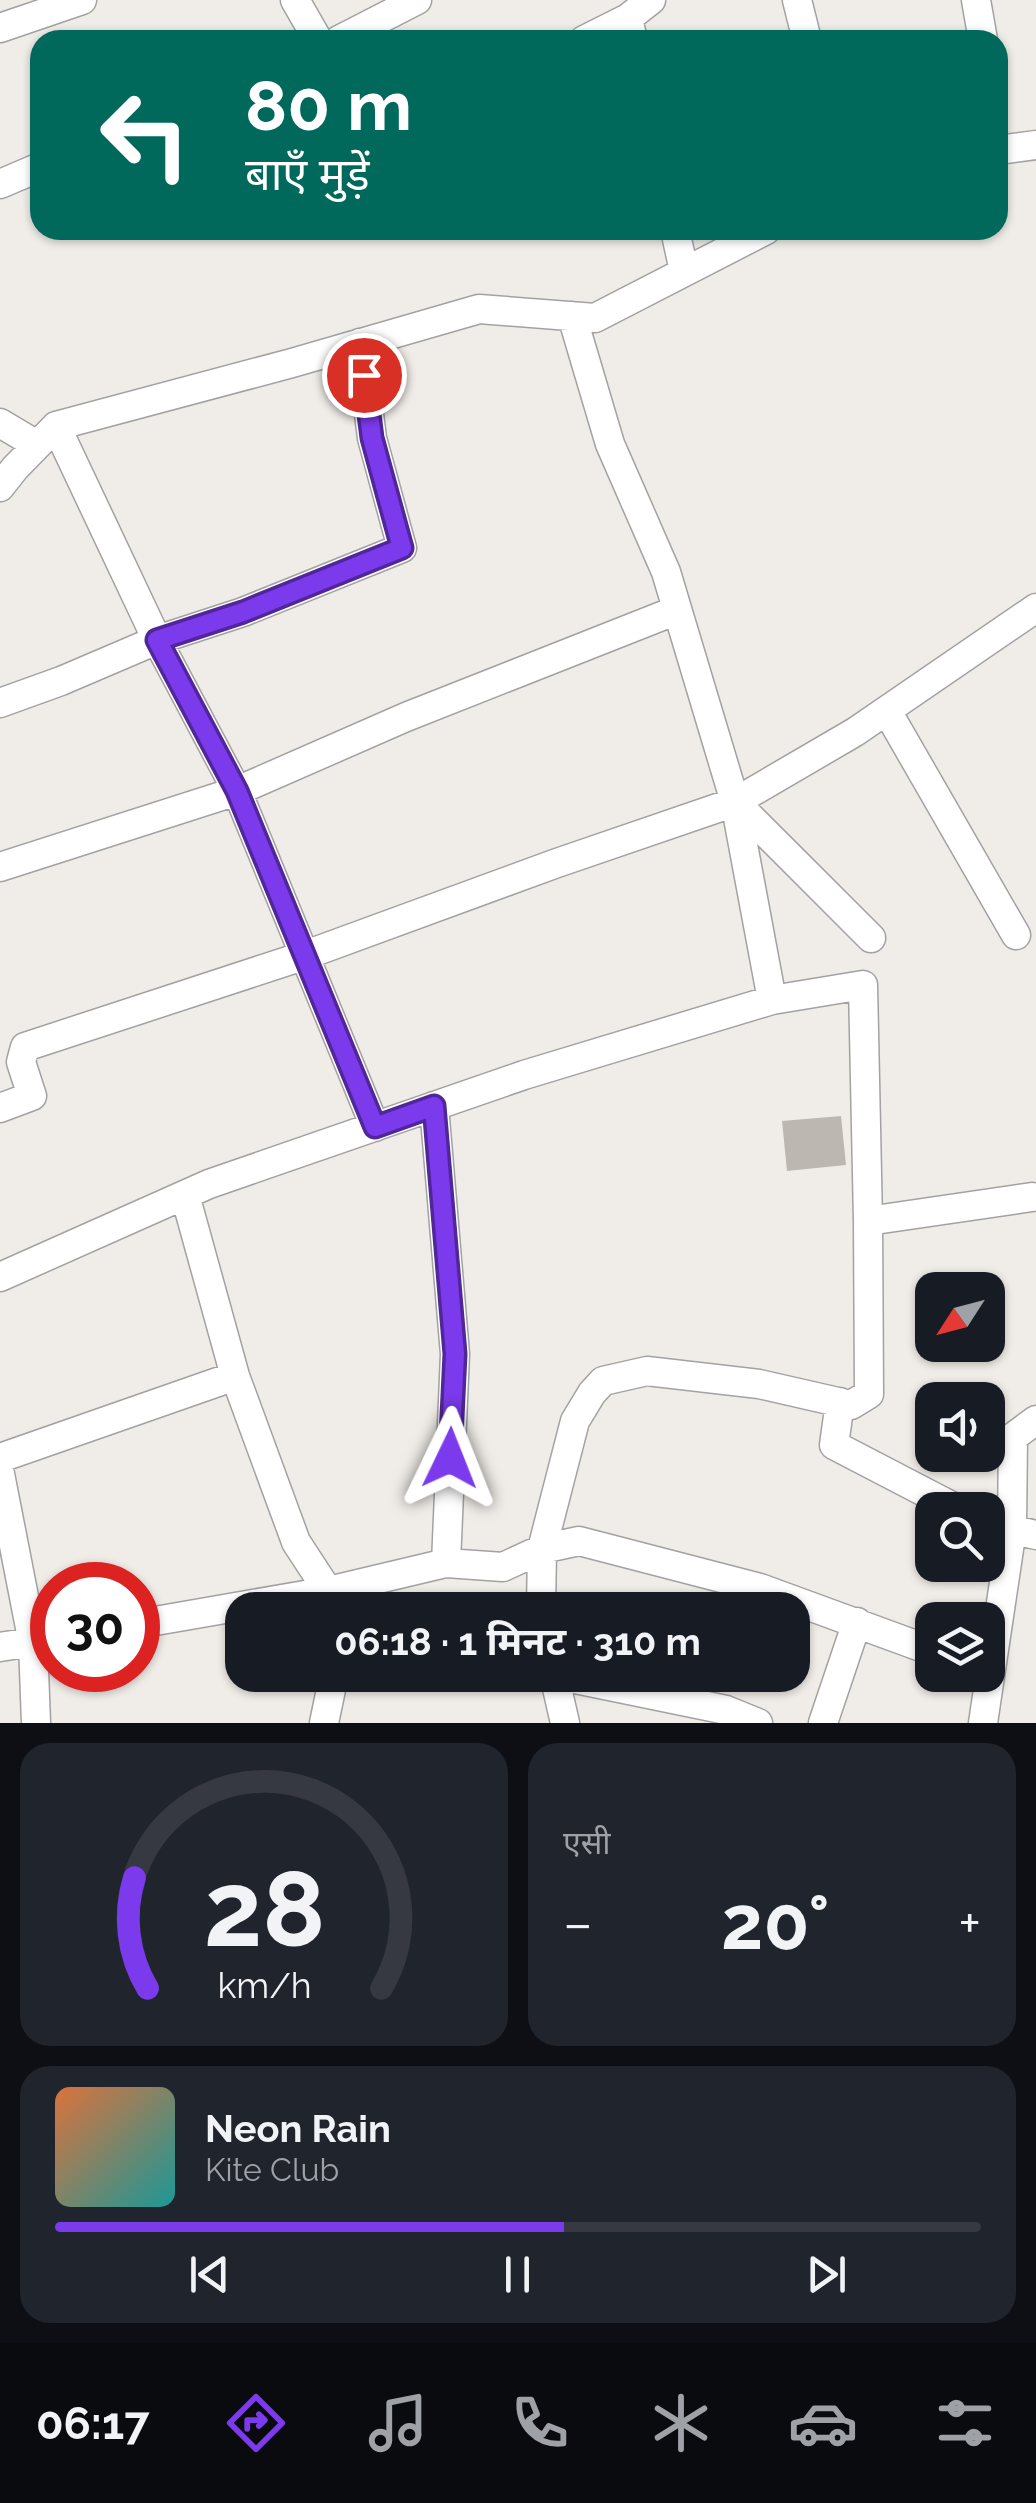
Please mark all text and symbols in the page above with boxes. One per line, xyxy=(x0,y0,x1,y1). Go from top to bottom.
text: 80 m xyxy=(245,64,412,146)
icon: left xyxy=(80,70,210,200)
text: बाएँ मुड़ें xyxy=(245,148,370,201)
pin xyxy=(322,333,407,418)
icon: arrive xyxy=(337,348,392,403)
north arrow xyxy=(915,1272,1005,1362)
map controls xyxy=(915,1272,1005,1692)
button: sound xyxy=(915,1382,1005,1472)
position arrow xyxy=(398,1406,502,1510)
button: search xyxy=(915,1492,1005,1582)
speed limit sign: 30 xyxy=(30,1562,160,1692)
button: layers xyxy=(915,1602,1005,1692)
text: 06:18 · 1 मिनट · 310 m xyxy=(334,1619,701,1664)
text: एसी xyxy=(563,1824,611,1861)
text: 28 xyxy=(203,1848,325,1970)
text: 20° xyxy=(721,1878,830,1967)
text: − xyxy=(563,1891,593,1956)
text: + xyxy=(958,1891,981,1956)
text: km/h xyxy=(217,1964,311,2006)
text: Neon Rain xyxy=(205,2106,391,2151)
text: Kite Club xyxy=(205,2151,339,2188)
icon: previous xyxy=(182,2247,237,2302)
icon: pause xyxy=(490,2247,545,2302)
icon: next xyxy=(799,2247,854,2302)
icon: directions xyxy=(221,2388,291,2458)
icon: music xyxy=(363,2388,433,2458)
icon: phone xyxy=(505,2388,575,2458)
icon: climate xyxy=(646,2388,716,2458)
icon: car xyxy=(788,2388,858,2458)
icon: filters xyxy=(930,2388,1000,2458)
text: 06:17 xyxy=(36,2397,149,2450)

